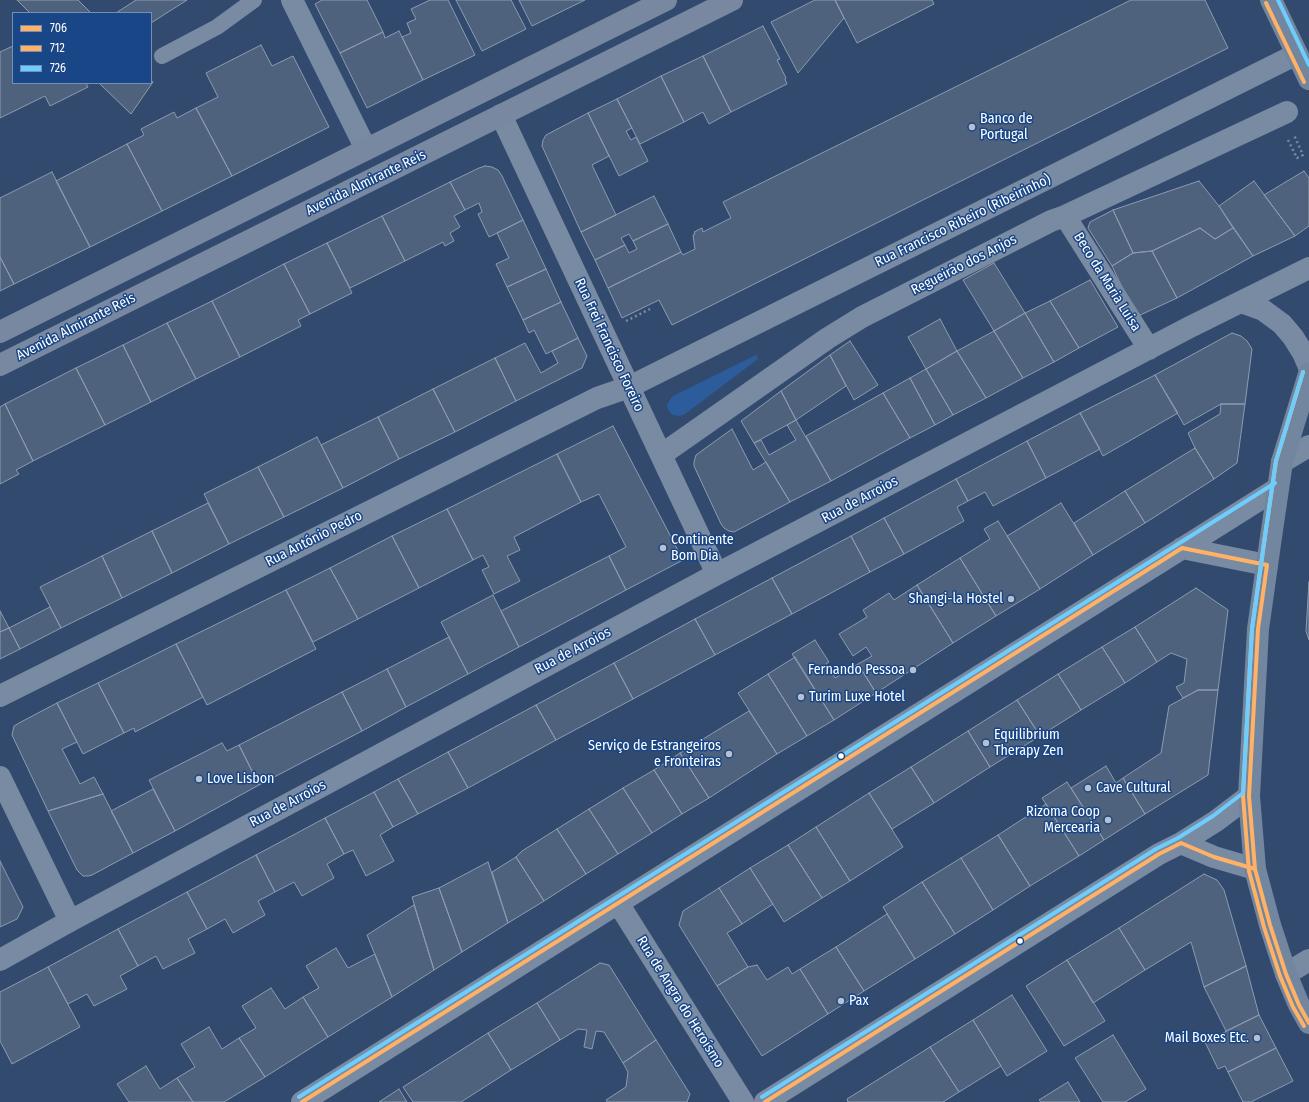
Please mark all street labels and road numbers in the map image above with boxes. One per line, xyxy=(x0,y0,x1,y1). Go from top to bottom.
street label: Avenida Almirante Reis xyxy=(303,147,429,219)
street label: Rua Francisco Ribeiro (Ribeirinho) xyxy=(872,171,1054,271)
street label: Beco da Maria Luisa xyxy=(1070,229,1144,335)
street label: Regueirão dos Anjos xyxy=(908,231,1020,299)
street label: Rua Frei Francisco Foreiro xyxy=(571,276,647,414)
street label: Avenida Almirante Reis xyxy=(14,290,138,364)
street label: Rua de Arroios xyxy=(819,473,901,527)
street label: Rua António Pedro xyxy=(263,507,365,571)
street label: Rua de Arroios xyxy=(532,624,614,678)
street label: Rua de Arroios xyxy=(247,777,329,831)
street label: Rua de Angra do Heroísmo xyxy=(633,933,727,1071)

